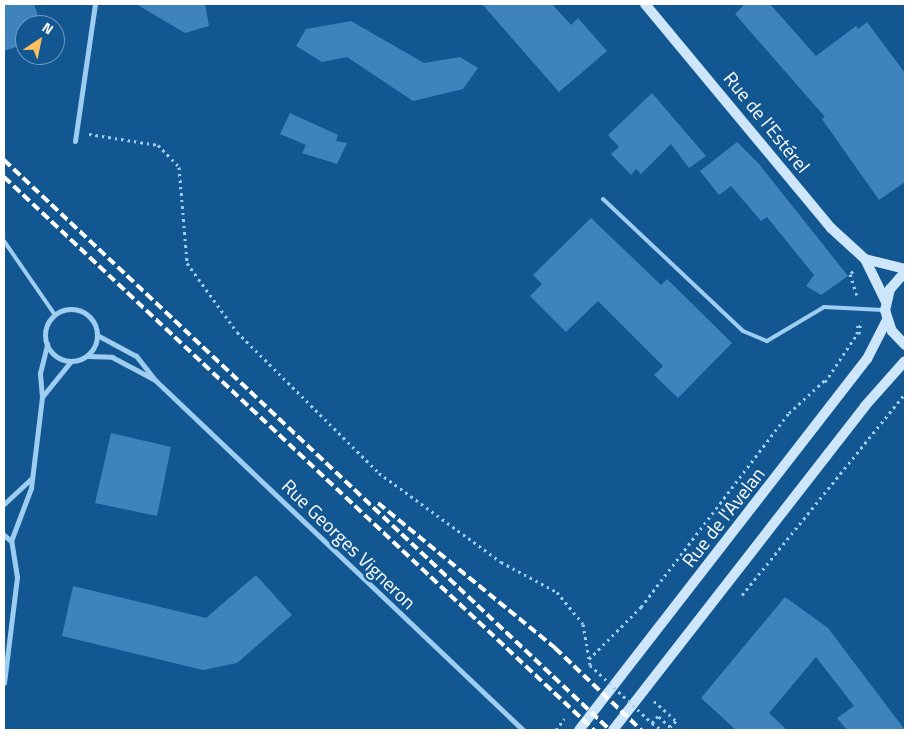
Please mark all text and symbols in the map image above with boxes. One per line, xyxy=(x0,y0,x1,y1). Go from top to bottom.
north arrow xyxy=(15,15,65,65)
text: N xyxy=(38,17,58,39)
street label: Rue de l'Estérel xyxy=(719,67,815,177)
street label: Rue de l'Avelan xyxy=(677,462,769,572)
street label: Rue Georges Vigneron xyxy=(277,474,421,614)

